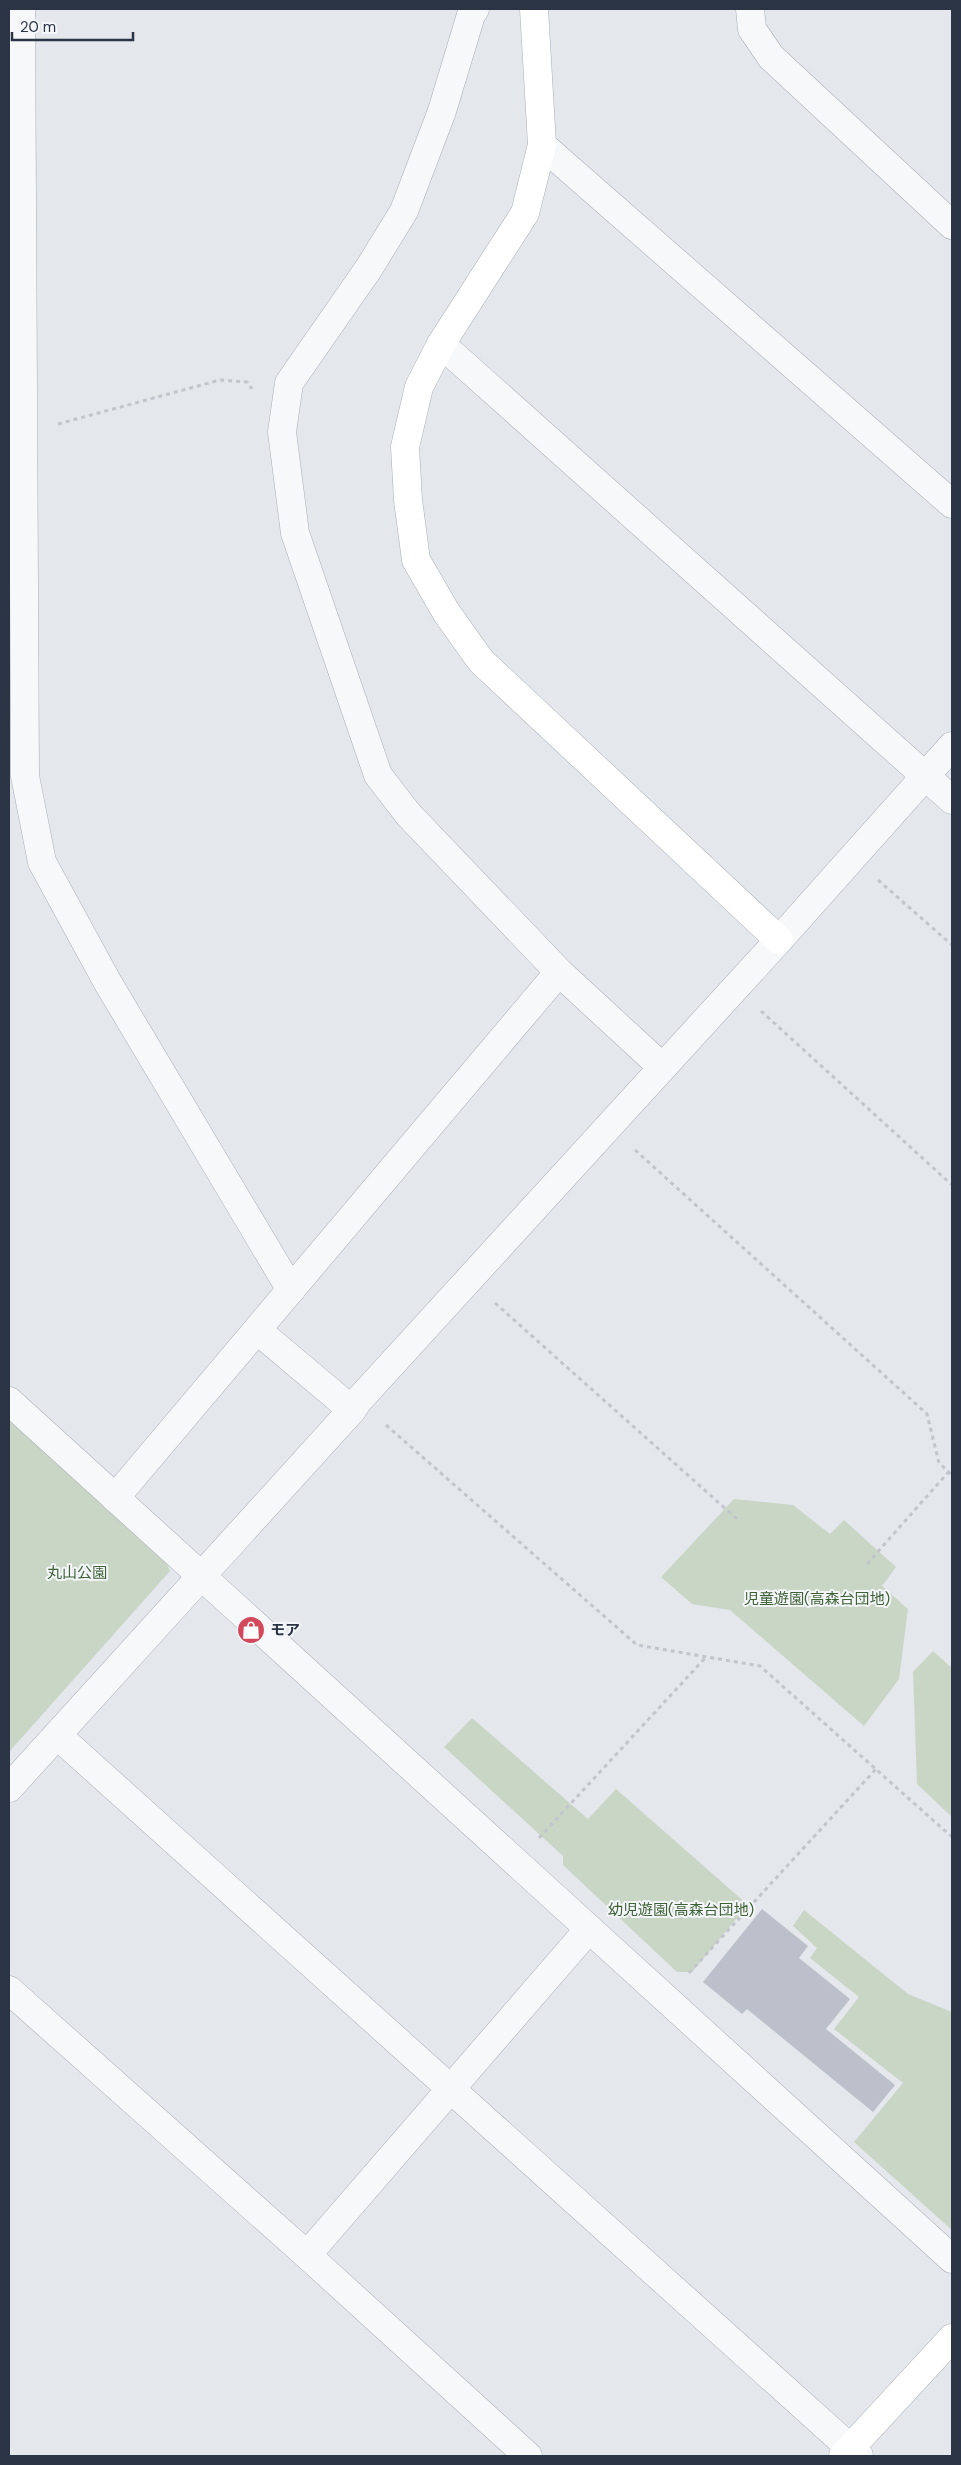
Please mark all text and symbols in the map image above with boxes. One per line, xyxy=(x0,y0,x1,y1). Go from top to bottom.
scale bar xyxy=(12,10,134,42)
text: 20 m xyxy=(20,17,56,37)
park label: 丸山公園 xyxy=(47,1563,107,1583)
park label: 児童遊園(高森台団地) xyxy=(744,1589,890,1609)
shop icon: モア xyxy=(236,1615,266,1645)
place label: モア xyxy=(270,1620,300,1640)
park label: 幼児遊園(高森台団地) xyxy=(608,1900,754,1920)

